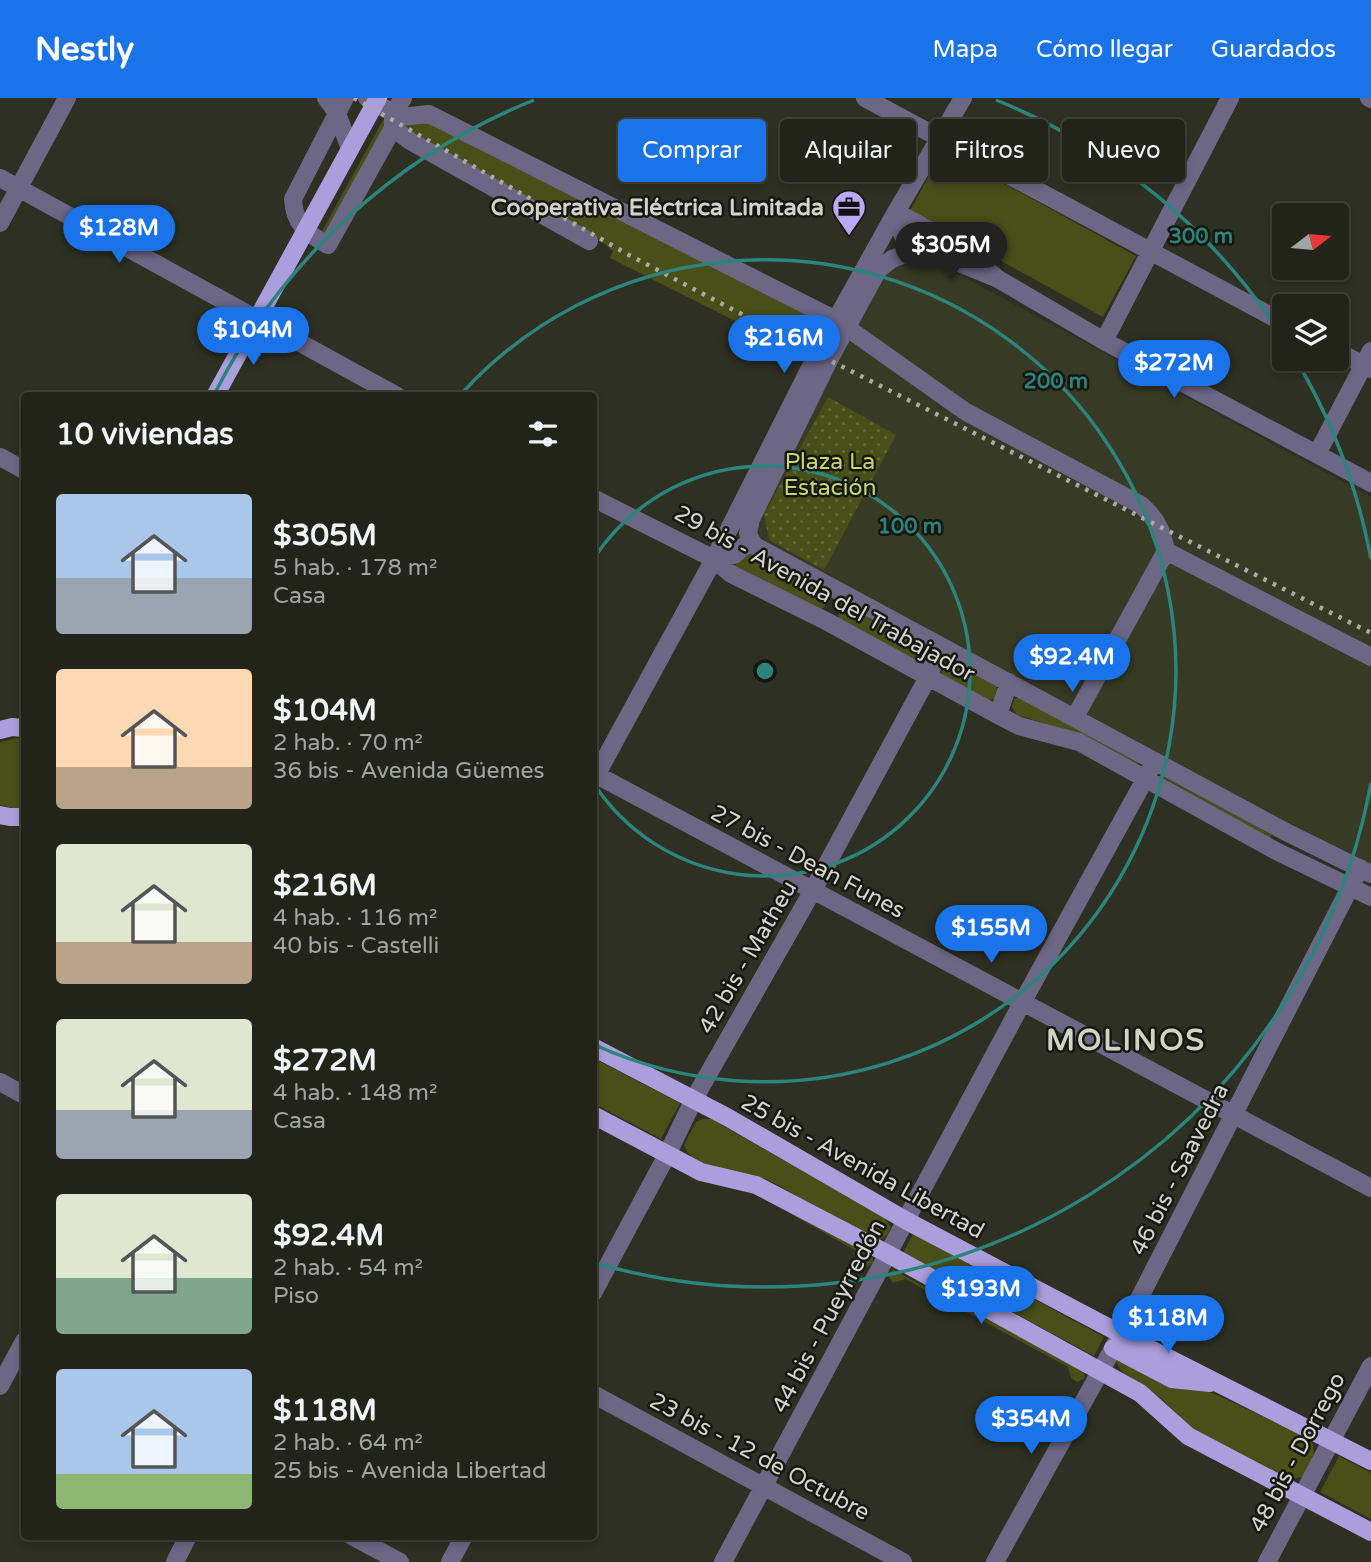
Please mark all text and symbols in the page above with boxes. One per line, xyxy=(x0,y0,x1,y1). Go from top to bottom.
text: Nestly xyxy=(35,30,134,69)
text: Mapa xyxy=(933,35,998,64)
text: Cómo llegar xyxy=(1036,35,1173,64)
text: Guardados xyxy=(1211,35,1336,64)
chip: Comprar xyxy=(618,119,766,182)
chip: Alquilar xyxy=(780,119,916,182)
chip: Filtros xyxy=(930,119,1048,182)
chip: Nuevo xyxy=(1062,119,1185,182)
office icon: Cooperativa Eléctrica Limitada xyxy=(830,188,868,237)
place label: Cooperativa Eléctrica Limitada xyxy=(491,194,824,222)
north arrow xyxy=(1272,203,1349,280)
map controls xyxy=(1272,203,1349,371)
pin: $128M xyxy=(70,206,168,265)
text: $128M xyxy=(79,214,159,242)
pin: $305M xyxy=(902,222,1000,282)
text: 300 m xyxy=(1169,224,1233,249)
text: $305M xyxy=(911,231,991,259)
button: layers xyxy=(1272,294,1349,371)
pin: $104M xyxy=(204,308,302,367)
text: $104M xyxy=(213,316,293,344)
pin: $216M xyxy=(735,316,833,375)
text: $216M xyxy=(744,324,824,352)
pin: $272M xyxy=(1125,341,1223,400)
text: $272M xyxy=(1134,349,1214,377)
text: 200 m xyxy=(1024,369,1088,394)
icon: filters xyxy=(524,415,562,453)
text: 10 viviendas xyxy=(56,416,234,453)
park label: Plaza La Estación xyxy=(783,448,877,502)
street label: 29 bis - Avenida del Trabajador xyxy=(669,499,980,688)
text: 100 m xyxy=(878,514,942,539)
text: $305M xyxy=(273,517,377,554)
icon: home xyxy=(112,522,196,606)
text: 5 hab. · 178 m² xyxy=(273,554,438,582)
text: Casa xyxy=(273,582,326,610)
pin: $92.4M xyxy=(1015,634,1129,694)
text: $92.4M xyxy=(1029,643,1115,671)
centre of rings xyxy=(753,659,777,683)
text: $104M xyxy=(273,692,377,729)
icon: home xyxy=(112,697,196,781)
text: 2 hab. · 70 m² xyxy=(273,729,423,757)
text: 36 bis - Avenida Güemes xyxy=(273,757,545,785)
street label: 27 bis - Dean Funes xyxy=(706,799,909,925)
text: $216M xyxy=(273,867,377,904)
icon: home xyxy=(112,872,196,956)
street label: 42 bis - Matheu xyxy=(693,876,803,1039)
text: 4 hab. · 116 m² xyxy=(273,904,438,932)
pin: $155M xyxy=(942,906,1040,965)
text: $155M xyxy=(951,914,1031,942)
text: 40 bis - Castelli xyxy=(273,932,439,960)
district label: MOLINOS xyxy=(1046,1022,1206,1059)
text: $272M xyxy=(273,1042,377,1079)
icon: home xyxy=(112,1047,196,1131)
text: 4 hab. · 148 m² xyxy=(273,1079,438,1107)
street label: 46 bis - Saavedra xyxy=(1125,1079,1235,1260)
street label: 25 bis - Avenida Libertad xyxy=(736,1088,989,1245)
text: Casa xyxy=(273,1107,326,1135)
street label: 44 bis - Pueyrredón xyxy=(766,1215,892,1418)
text: $92.4M xyxy=(273,1217,384,1254)
icon: home xyxy=(112,1222,196,1306)
text: 2 hab. · 54 m² xyxy=(273,1254,423,1282)
pin: $193M xyxy=(932,1266,1030,1326)
text: $193M xyxy=(941,1275,1021,1303)
text: Piso xyxy=(273,1282,319,1310)
pin: $118M xyxy=(1119,1296,1217,1355)
text: $118M xyxy=(1128,1304,1208,1332)
street label: 48 bis - Dorrego xyxy=(1244,1368,1352,1537)
street label: 23 bis - 12 de Octubre xyxy=(645,1387,874,1527)
text: $118M xyxy=(273,1392,377,1429)
pin: $354M xyxy=(982,1396,1080,1456)
icon: home xyxy=(112,1397,196,1481)
text: $354M xyxy=(991,1405,1071,1433)
text: 2 hab. · 64 m² xyxy=(273,1429,423,1457)
text: 25 bis - Avenida Libertad xyxy=(273,1457,547,1485)

